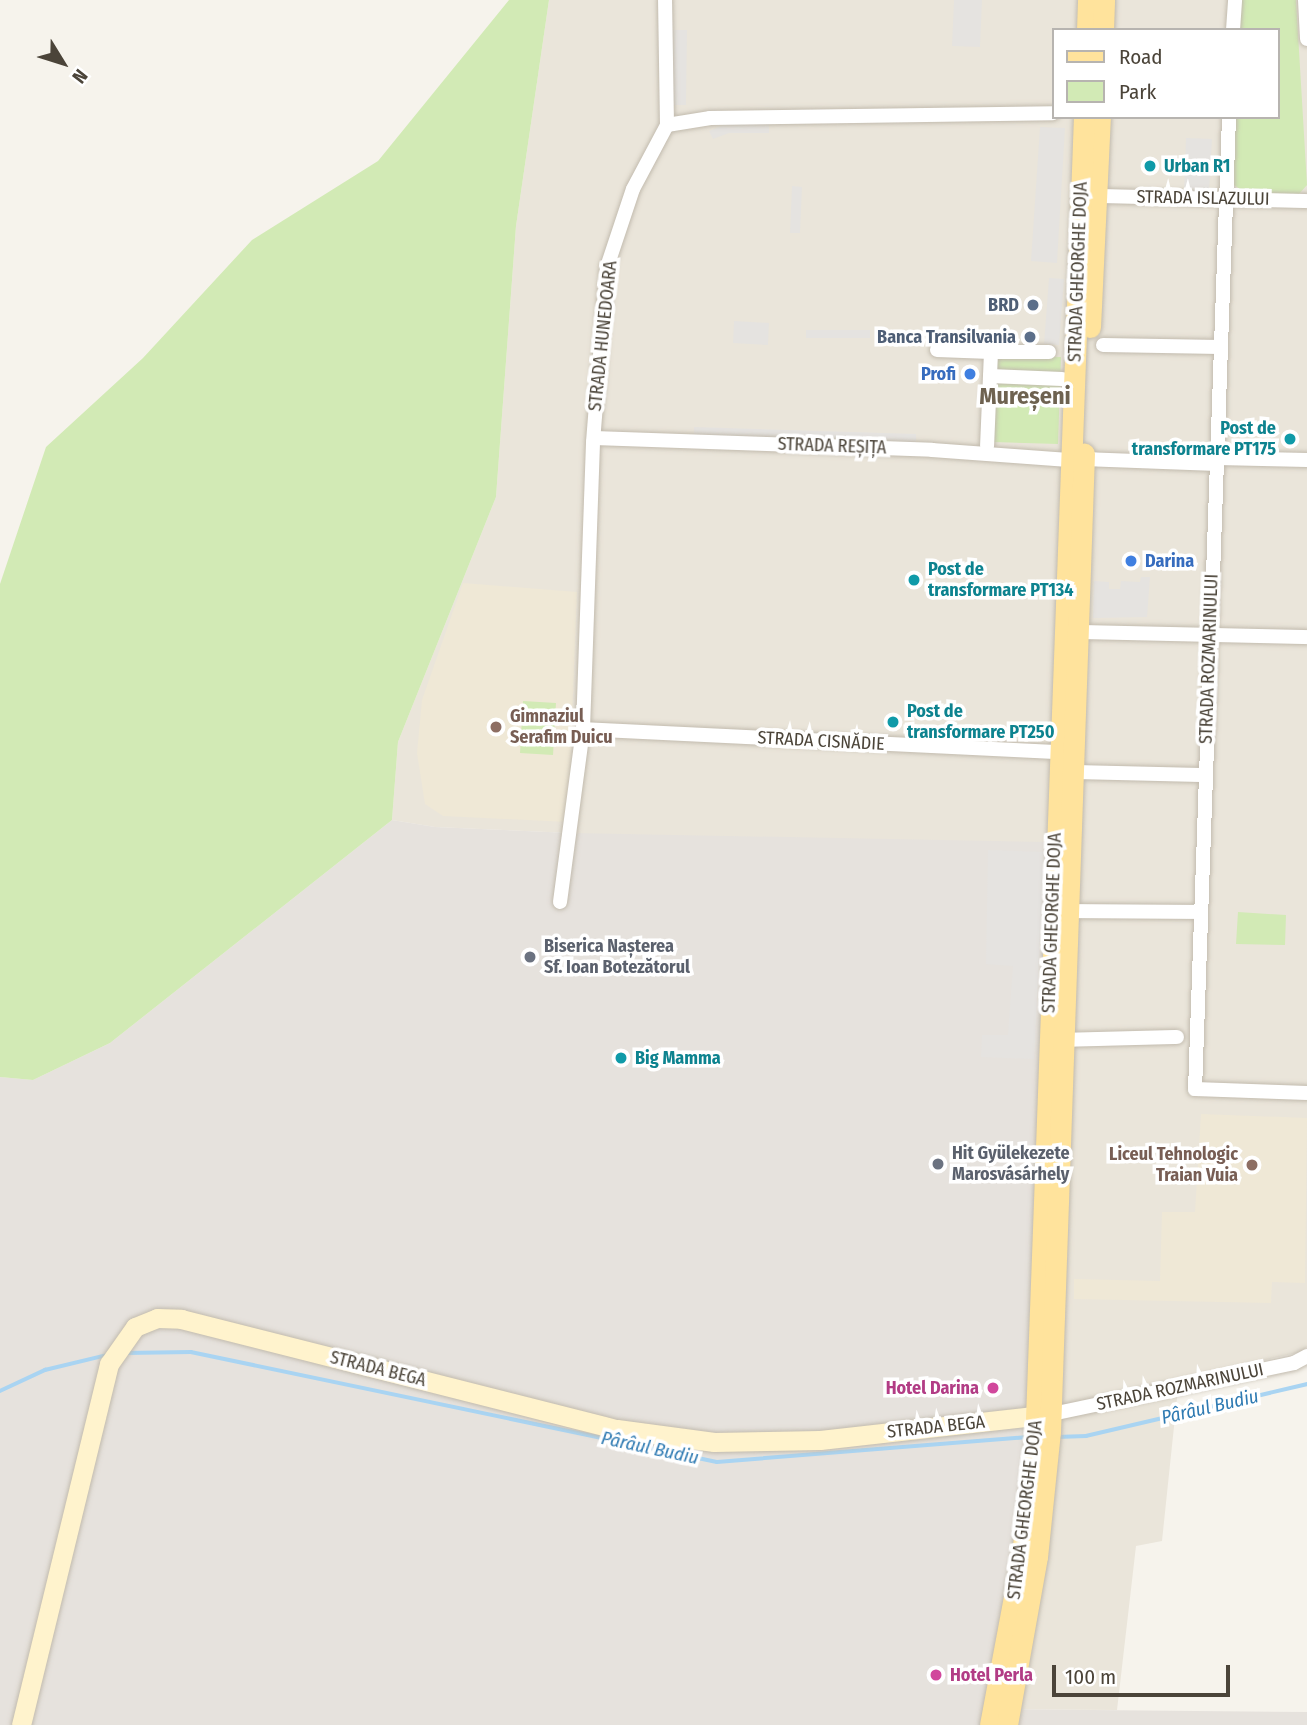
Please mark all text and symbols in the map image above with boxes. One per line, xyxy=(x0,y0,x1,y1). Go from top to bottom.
north arrow xyxy=(28,28,98,98)
legend xyxy=(1052,28,1279,119)
text: Road xyxy=(1119,44,1163,70)
text: N xyxy=(67,65,93,88)
text: Park xyxy=(1119,79,1156,105)
place label: Urban R1 xyxy=(1164,155,1230,177)
marker: Urban R1 xyxy=(1142,158,1158,174)
street label: STRADA GHEORGHE DOJA xyxy=(1064,181,1092,363)
street label: STRADA ISLAZULUI xyxy=(1136,186,1270,210)
street label: STRADA HUNEDOARA xyxy=(584,260,622,412)
place label: BRD xyxy=(988,294,1019,316)
marker: BRD xyxy=(1025,297,1041,313)
place label: Banca Transilvania xyxy=(877,326,1016,348)
marker: Banca Transilvania xyxy=(1022,329,1038,345)
place label: Profi xyxy=(921,363,956,385)
marker: Profi xyxy=(962,366,978,382)
district label: Mureșeni xyxy=(979,383,1071,411)
place label: Post de transformare PT175 xyxy=(1132,418,1276,460)
marker: Post de transformare PT175 xyxy=(1282,431,1298,447)
street label: STRADA REȘIȚA xyxy=(777,433,887,459)
place label: Darina xyxy=(1145,550,1194,572)
marker: Darina xyxy=(1123,553,1139,569)
place label: Post de transformare PT134 xyxy=(928,559,1074,602)
marker: Post de transformare PT134 xyxy=(906,572,922,588)
street label: STRADA ROZMARINULUI xyxy=(1195,574,1223,744)
place label: Post de transformare PT250 xyxy=(907,701,1054,744)
place label: Gimnaziul Serafim Duicu xyxy=(510,706,613,748)
marker: Post de transformare PT250 xyxy=(885,714,901,730)
marker: Gimnaziul Serafim Duicu xyxy=(488,719,504,735)
street label: STRADA CISNĂDIE xyxy=(757,727,885,755)
street label: STRADA GHEORGHE DOJA xyxy=(1038,832,1066,1014)
place label: Biserica Nașterea Sf. Ioan Botezătorul xyxy=(544,936,690,978)
marker: Biserica Nașterea Sf. Ioan Botezătorul xyxy=(522,949,538,965)
place label: Big Mamma xyxy=(635,1047,721,1069)
marker: Big Mamma xyxy=(613,1050,629,1066)
place label: Hit Gyülekezete Marosvásárhely xyxy=(952,1143,1070,1186)
place label: Liceul Tehnologic Traian Vuia xyxy=(1109,1144,1238,1186)
marker: Hit Gyülekezete Marosvásárhely xyxy=(930,1156,946,1172)
marker: Liceul Tehnologic Traian Vuia xyxy=(1244,1157,1260,1173)
street label: STRADA BEGA xyxy=(328,1347,428,1391)
street label: STRADA ROZMARINULUI xyxy=(1095,1359,1265,1415)
place label: Hotel Darina xyxy=(886,1377,979,1399)
marker: Hotel Darina xyxy=(985,1380,1001,1396)
water label: Pârâul Budiu xyxy=(1159,1385,1261,1429)
street label: STRADA BEGA xyxy=(886,1411,986,1443)
street label: STRADA GHEORGHE DOJA xyxy=(1003,1419,1047,1601)
water label: Pârâul Budiu xyxy=(599,1427,701,1469)
scale bar xyxy=(1055,1652,1234,1696)
place label: Hotel Perla xyxy=(950,1664,1033,1686)
text: 100 m xyxy=(1065,1664,1116,1690)
marker: Hotel Perla xyxy=(928,1667,944,1683)

